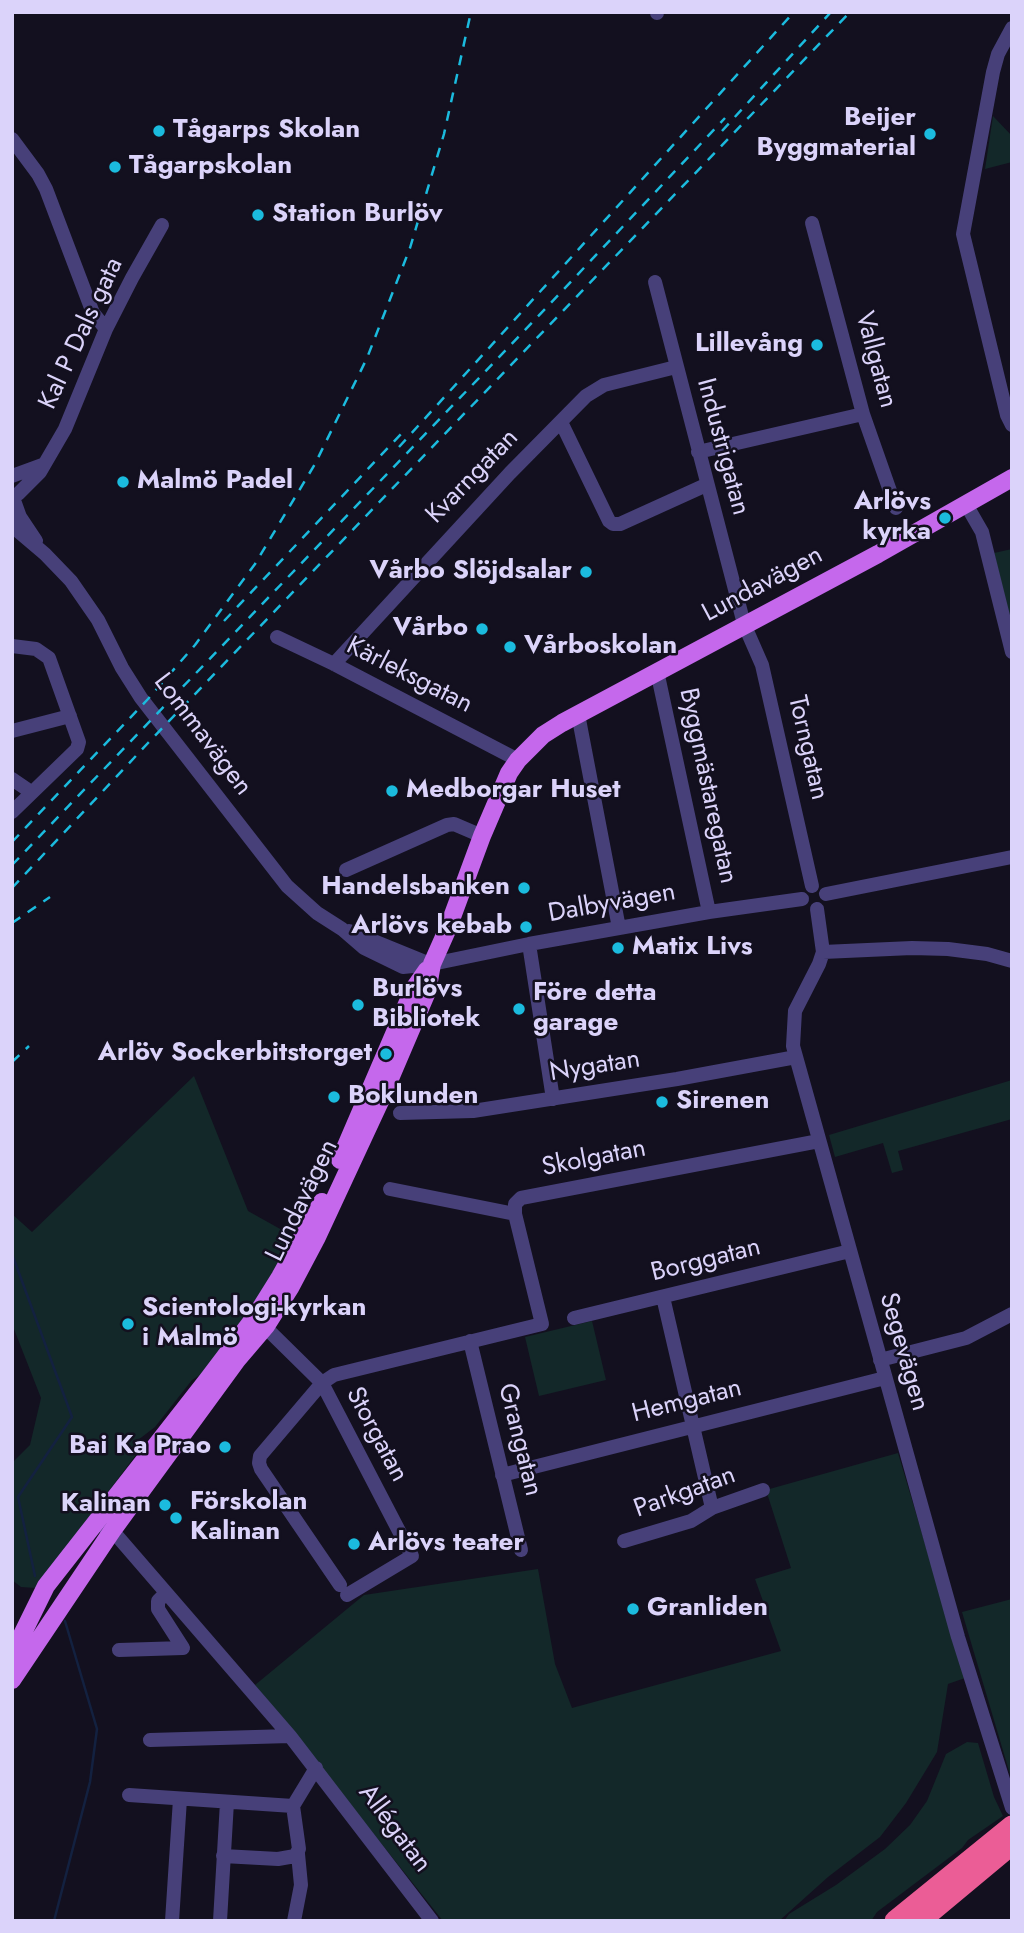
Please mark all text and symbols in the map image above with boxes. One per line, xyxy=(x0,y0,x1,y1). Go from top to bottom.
place label: Beijer Byggmaterial xyxy=(756,103,916,164)
place label: Tågarps Skolan xyxy=(173,115,360,147)
marker: Tågarps Skolan xyxy=(151,123,167,139)
marker: Beijer Byggmaterial xyxy=(922,126,938,142)
place label: Tågarpskolan xyxy=(129,151,292,183)
marker: Tågarpskolan xyxy=(107,159,123,175)
place label: Station Burlöv xyxy=(272,199,443,231)
marker: Station Burlöv xyxy=(250,207,266,223)
street label: Kal P Dals gata xyxy=(33,253,131,415)
street label: Vallgatan xyxy=(847,308,903,412)
place label: Lillevång xyxy=(695,329,803,361)
marker: Lillevång xyxy=(809,337,825,353)
street label: Industrigatan xyxy=(689,375,755,519)
street label: Kvarngatan xyxy=(420,423,526,531)
place label: Malmö Padel xyxy=(137,466,293,498)
marker: Malmö Padel xyxy=(115,474,131,490)
place label: Arlövs kyrka xyxy=(854,487,931,548)
marker: Arlövs kyrka xyxy=(937,510,953,526)
street label: Lundavägen xyxy=(698,540,828,630)
place label: Vårbo Slöjdsalar xyxy=(370,556,572,588)
marker: Vårbo Slöjdsalar xyxy=(578,564,594,580)
place label: Vårbo xyxy=(393,613,468,645)
marker: Vårbo xyxy=(474,621,490,637)
street label: Kärleksgatan xyxy=(341,631,477,721)
place label: Vårboskolan xyxy=(524,631,677,663)
marker: Vårboskolan xyxy=(502,639,518,655)
street label: Lommavägen xyxy=(146,668,258,802)
street label: Byggmästaregatan xyxy=(671,685,743,887)
street label: Torngatan xyxy=(780,693,834,803)
place label: Medborgar Huset xyxy=(406,775,621,807)
marker: Medborgar Huset xyxy=(384,783,400,799)
place label: Handelsbanken xyxy=(321,872,510,904)
street label: Dalbyvägen xyxy=(546,877,678,931)
marker: Handelsbanken xyxy=(516,880,532,896)
place label: Arlövs kebab xyxy=(351,911,512,943)
marker: Arlövs kebab xyxy=(518,919,534,935)
place label: Matix Livs xyxy=(632,932,753,964)
marker: Matix Livs xyxy=(610,940,626,956)
place label: Burlövs Bibliotek xyxy=(372,974,480,1036)
place label: Före detta garage xyxy=(533,978,656,1040)
marker: Burlövs Bibliotek xyxy=(350,997,366,1013)
marker: Före detta garage xyxy=(511,1001,527,1017)
place label: Arlöv Sockerbitstorget xyxy=(98,1038,372,1070)
street label: Nygatan xyxy=(548,1044,642,1090)
marker: Arlöv Sockerbitstorget xyxy=(378,1046,394,1062)
place label: Boklunden xyxy=(348,1081,478,1113)
place label: Sirenen xyxy=(676,1086,769,1118)
marker: Boklunden xyxy=(326,1089,342,1105)
marker: Sirenen xyxy=(654,1094,670,1110)
street label: Skolgatan xyxy=(539,1134,649,1184)
street label: Lundavägen xyxy=(260,1135,346,1267)
street label: Borggatan xyxy=(648,1232,764,1290)
street label: Segevägen xyxy=(871,1289,935,1415)
place label: Scientologi-kyrkan i Malmö xyxy=(142,1293,366,1354)
marker: Scientologi-kyrkan i Malmö xyxy=(120,1316,136,1332)
street label: Hemgatan xyxy=(629,1373,745,1431)
street label: Grangatan xyxy=(490,1380,548,1500)
street label: Storgatan xyxy=(338,1382,414,1488)
place label: Bai Ka Prao xyxy=(69,1431,211,1463)
marker: Bai Ka Prao xyxy=(217,1439,233,1455)
street label: Parkgatan xyxy=(630,1460,740,1526)
place label: Förskolan Kalinan xyxy=(190,1487,307,1548)
place label: Kalinan xyxy=(61,1489,151,1521)
marker: Kalinan xyxy=(157,1497,173,1513)
marker: Förskolan Kalinan xyxy=(168,1510,184,1526)
place label: Arlövs teater xyxy=(368,1528,524,1560)
marker: Arlövs teater xyxy=(346,1536,362,1552)
place label: Granliden xyxy=(647,1593,768,1625)
marker: Granliden xyxy=(625,1601,641,1617)
street label: Allégatan xyxy=(351,1779,437,1879)

